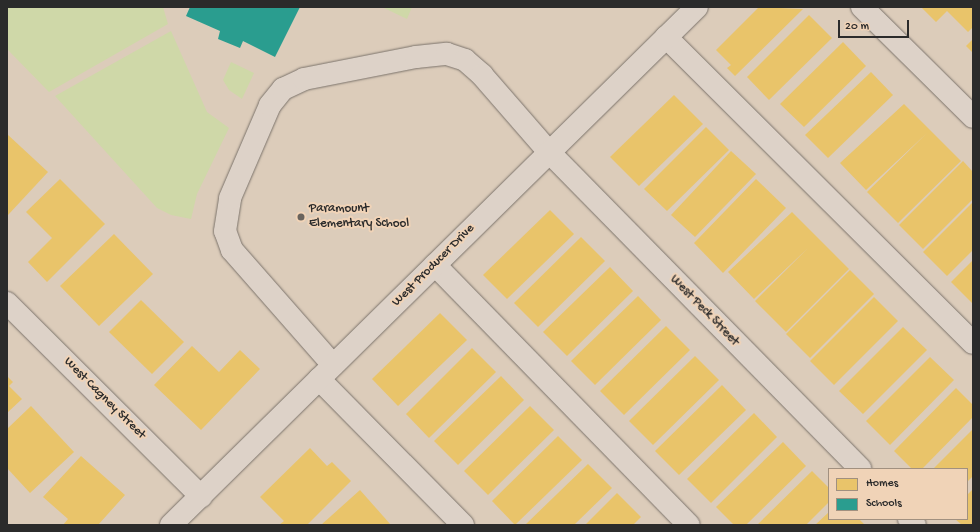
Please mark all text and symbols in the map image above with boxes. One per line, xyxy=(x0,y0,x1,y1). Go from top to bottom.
scale bar xyxy=(840,12,911,38)
text: 20 m xyxy=(845,20,869,34)
place label: Paramount Elementary School xyxy=(309,202,409,233)
marker: Paramount Elementary School xyxy=(296,212,306,222)
street label: West Producer Drive xyxy=(389,221,479,311)
street label: West Peck Street xyxy=(666,272,742,350)
street label: West Cagney Street xyxy=(60,355,148,443)
legend xyxy=(828,468,968,520)
text: Homes xyxy=(866,477,898,491)
text: Schools xyxy=(866,497,902,511)

